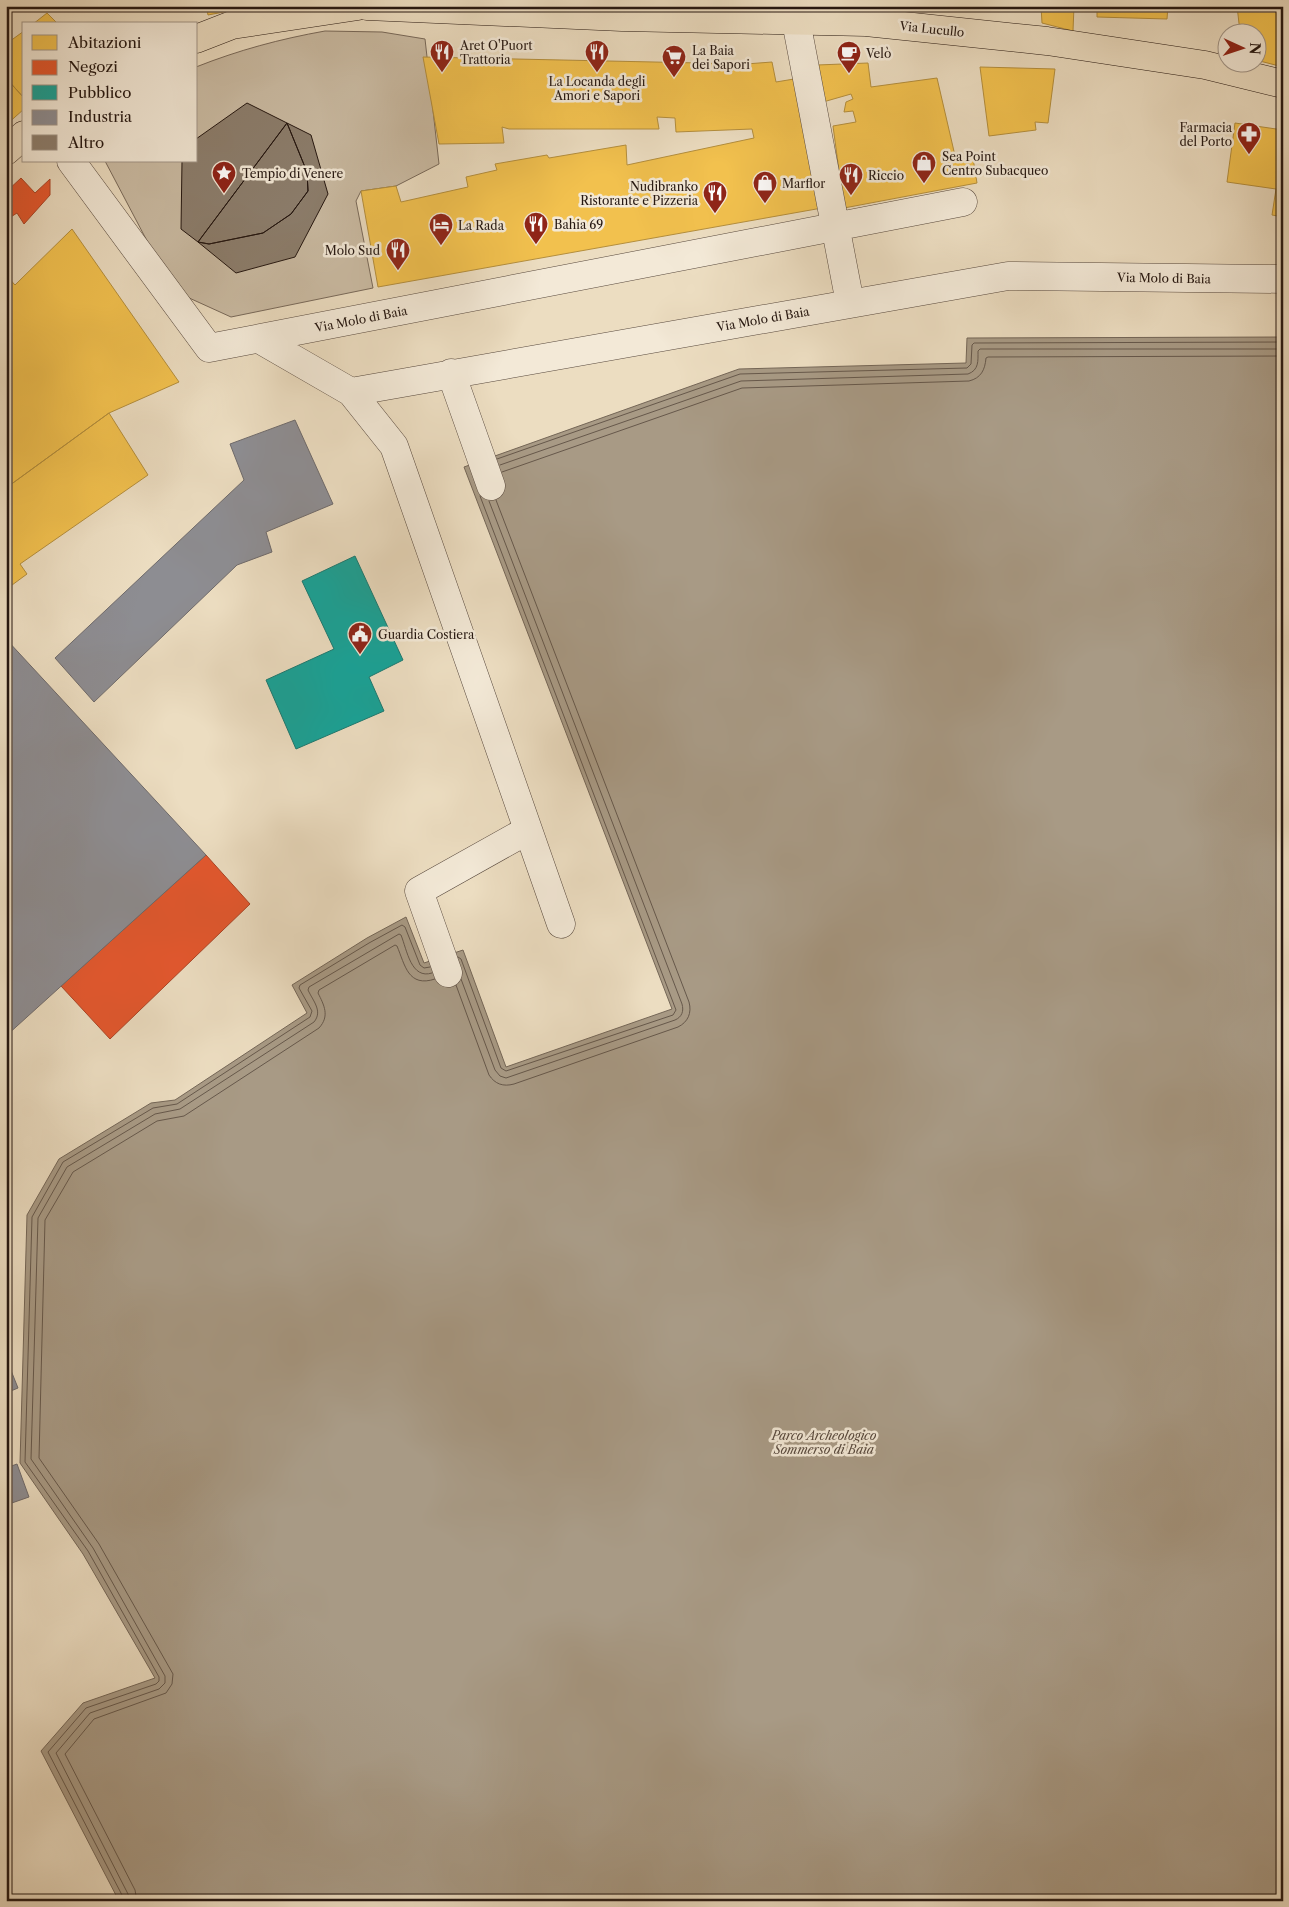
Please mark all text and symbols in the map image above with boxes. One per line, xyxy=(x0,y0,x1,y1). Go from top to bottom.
street label: Via Lucullo xyxy=(898,18,965,40)
legend xyxy=(22,22,198,162)
north arrow xyxy=(1216,22,1266,72)
text: Abitazioni xyxy=(67,33,142,52)
place label: Aret O'Puort Trattoria xyxy=(459,38,533,67)
restaurant icon: Aret O'Puort Trattoria xyxy=(429,39,455,73)
restaurant icon: La Locanda degli Amori e Sapori xyxy=(584,39,610,73)
cafe icon: Velò xyxy=(836,40,862,74)
text: N xyxy=(1246,42,1264,55)
place label: La Baia dei Sapori xyxy=(692,43,750,72)
supermarket icon: La Baia dei Sapori xyxy=(661,44,687,78)
place label: Velò xyxy=(865,46,891,61)
text: Negozi xyxy=(68,57,118,76)
place label: La Locanda degli Amori e Sapori xyxy=(549,74,646,103)
text: Pubblico xyxy=(68,83,131,102)
text: Industria xyxy=(68,107,132,126)
place label: Farmacia del Porto xyxy=(1179,120,1233,149)
pharmacy icon: Farmacia del Porto xyxy=(1236,121,1262,155)
text: Altro xyxy=(67,133,104,152)
place label: Sea Point Centro Subacqueo xyxy=(942,149,1048,178)
shop icon: Sea Point Centro Subacqueo xyxy=(911,150,937,184)
place icon: Tempio di Venere xyxy=(211,160,237,194)
restaurant icon: Riccio xyxy=(838,162,864,196)
place label: Tempio di Venere xyxy=(242,166,343,181)
place label: Riccio xyxy=(868,168,904,183)
shop icon: Marflor xyxy=(752,170,778,204)
place label: Marflor xyxy=(782,176,825,191)
place label: Nudibranko Ristorante e Pizzeria xyxy=(580,179,699,208)
restaurant icon: Nudibranko Ristorante e Pizzeria xyxy=(702,180,728,214)
restaurant icon: Bahia 69 xyxy=(523,211,549,245)
hotel icon: La Rada xyxy=(428,212,454,246)
place label: Bahia 69 xyxy=(554,217,603,232)
place label: La Rada xyxy=(458,218,505,233)
restaurant icon: Molo Sud xyxy=(385,237,411,271)
place label: Molo Sud xyxy=(325,243,381,258)
street label: Via Molo di Baia xyxy=(1116,270,1212,286)
street label: Via Molo di Baia xyxy=(313,303,409,336)
street label: Via Molo di Baia xyxy=(714,303,811,335)
public building icon: Guardia Costiera xyxy=(347,621,373,655)
place label: Guardia Costiera xyxy=(378,627,475,642)
park label: Parco Archeologico Sommerso di Baia xyxy=(771,1428,877,1457)

